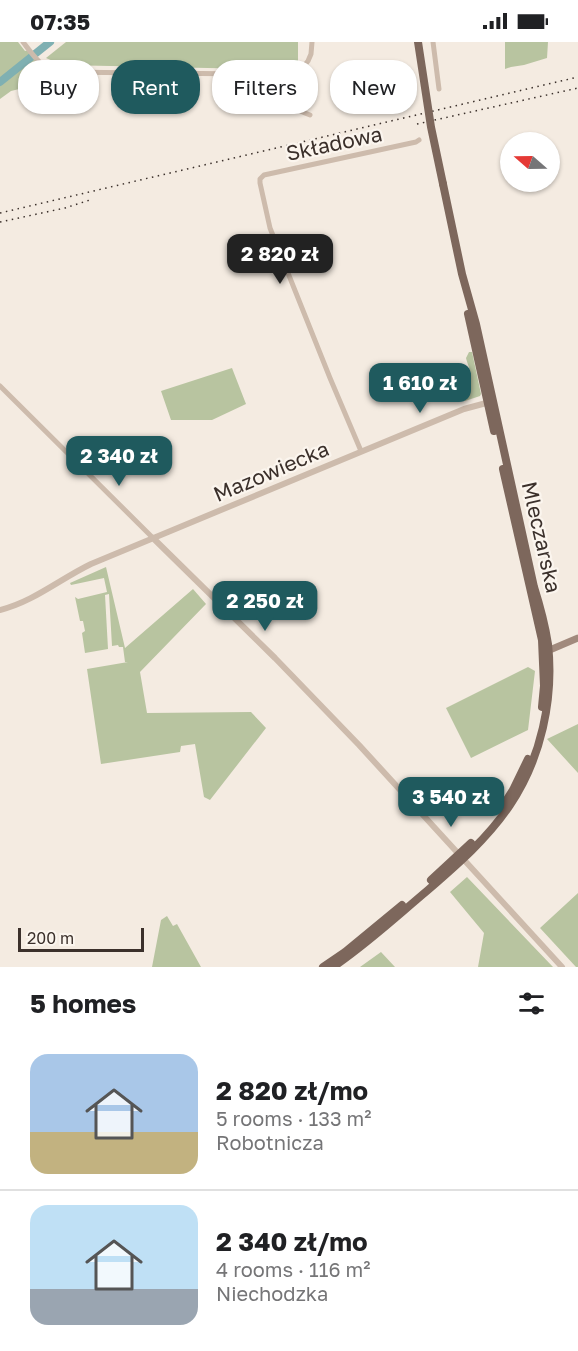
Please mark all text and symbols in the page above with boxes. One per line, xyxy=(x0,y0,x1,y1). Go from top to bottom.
text: 07:35 xyxy=(30,8,90,35)
chip: Buy xyxy=(18,60,99,114)
chip: Rent xyxy=(111,60,200,114)
chip: Filters xyxy=(212,60,318,114)
chip: New xyxy=(330,60,417,114)
street label: Składowa xyxy=(284,120,384,166)
north arrow xyxy=(500,132,560,192)
map controls xyxy=(500,132,560,192)
pin: 2 820 zł xyxy=(218,234,342,285)
text: 2 820 zł xyxy=(241,241,319,265)
pin: 1 610 zł xyxy=(358,363,482,414)
text: 1 610 zł xyxy=(383,370,457,394)
street label: Mazowiecka xyxy=(209,435,333,507)
pin: 2 340 zł xyxy=(57,436,181,487)
text: 2 340 zł xyxy=(80,443,158,467)
street label: Mleczarska xyxy=(517,479,567,595)
pin: 2 250 zł xyxy=(203,581,327,632)
text: 2 250 zł xyxy=(226,588,304,612)
pin: 3 540 zł xyxy=(389,777,513,828)
text: 3 540 zł xyxy=(412,784,490,808)
scale bar xyxy=(18,925,144,952)
text: 200 m xyxy=(27,928,74,948)
icon: filters xyxy=(515,987,548,1020)
text: 5 homes xyxy=(30,988,136,1019)
text: 2 820 zł/mo xyxy=(216,1075,368,1106)
icon: home xyxy=(78,1078,150,1150)
text: 5 rooms · 133 m² xyxy=(216,1106,372,1130)
text: Robotnicza xyxy=(216,1130,324,1154)
text: 2 340 zł/mo xyxy=(216,1226,368,1257)
icon: home xyxy=(78,1229,150,1301)
text: 4 rooms · 116 m² xyxy=(216,1257,371,1281)
text: Niechodzka xyxy=(216,1281,328,1305)

